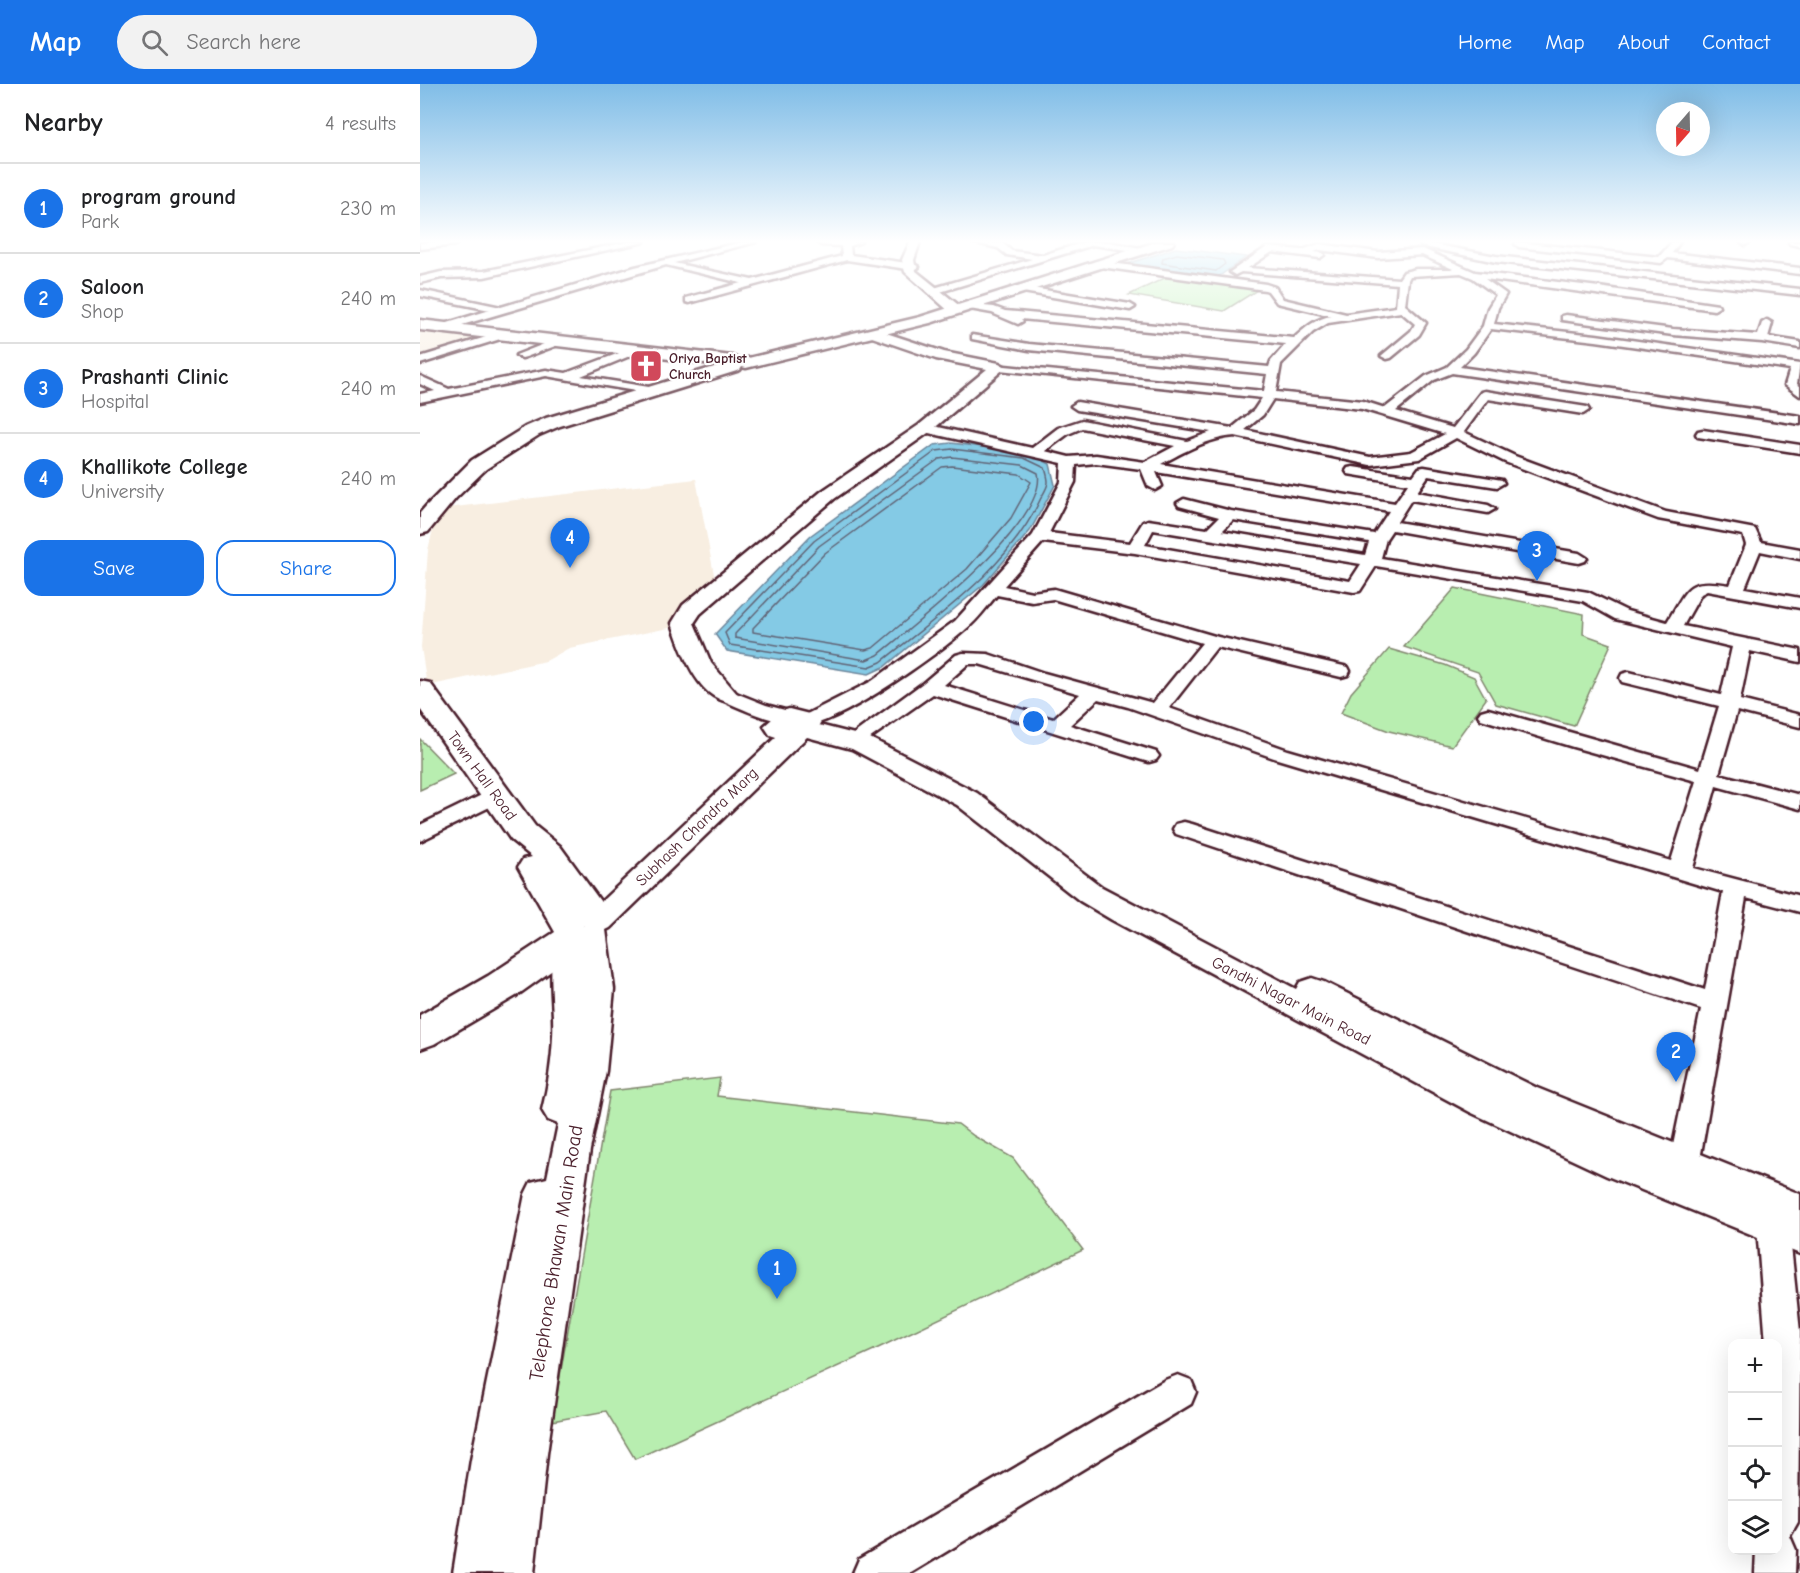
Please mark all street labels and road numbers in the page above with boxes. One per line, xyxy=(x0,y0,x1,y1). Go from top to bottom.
street label: Town Hall Road xyxy=(444,728,520,824)
street label: Subhash Chandra Marg xyxy=(632,764,762,890)
street label: Gandhi Nagar Main Road xyxy=(1209,953,1373,1049)
street label: Telephone Bhawan Main Road xyxy=(524,1123,588,1383)

